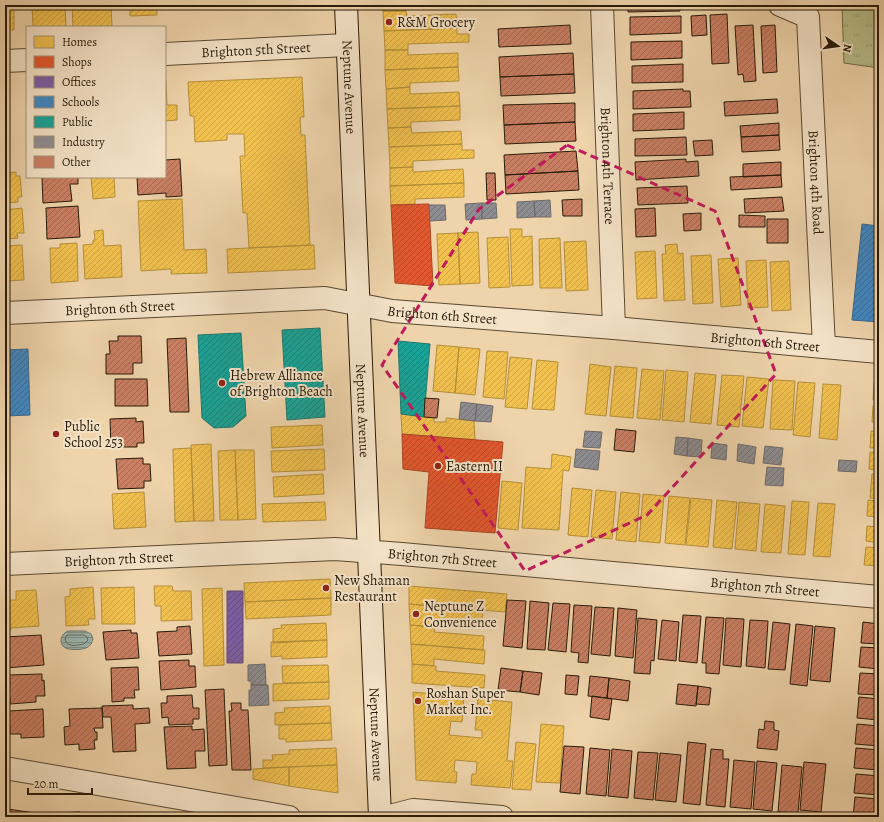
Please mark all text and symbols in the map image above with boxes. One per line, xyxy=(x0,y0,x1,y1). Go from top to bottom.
place label: R&M Grocery xyxy=(397,13,476,32)
marker: R&M Grocery xyxy=(384,17,394,27)
legend xyxy=(26,26,166,178)
north arrow xyxy=(818,26,858,66)
text: Homes xyxy=(62,34,97,50)
street label: Brighton 5th Street xyxy=(201,37,311,62)
street label: Neptune Avenue xyxy=(338,39,361,134)
text: N xyxy=(839,43,855,54)
text: Shops xyxy=(62,54,92,70)
text: Offices xyxy=(62,74,96,90)
text: Schools xyxy=(62,94,99,110)
street label: Brighton 4th Terrace xyxy=(596,107,620,225)
text: Public xyxy=(62,114,93,130)
street label: Brighton 4th Road xyxy=(804,130,828,235)
text: Industry xyxy=(62,134,105,150)
text: Other xyxy=(62,154,91,170)
street label: Brighton 6th Street xyxy=(65,296,176,320)
street label: Brighton 6th Street xyxy=(386,301,498,329)
street label: Brighton 6th Street xyxy=(710,327,821,356)
street label: Neptune Avenue xyxy=(352,363,374,458)
place label: Hebrew Alliance of Brighton Beach xyxy=(230,366,333,401)
marker: Hebrew Alliance of Brighton Beach xyxy=(217,378,227,388)
place label: Public School 253 xyxy=(64,417,123,452)
marker: Public School 253 xyxy=(51,429,61,439)
place label: Eastern II xyxy=(446,457,503,476)
marker: Eastern II xyxy=(433,461,443,471)
street label: Brighton 7th Street xyxy=(387,543,498,572)
street label: Brighton 7th Street xyxy=(64,547,174,571)
place label: New Shaman Restaurant xyxy=(334,571,410,606)
street label: Brighton 7th Street xyxy=(710,572,821,601)
marker: New Shaman Restaurant xyxy=(321,583,331,593)
place label: Neptune Z Convenience xyxy=(424,597,497,632)
marker: Neptune Z Convenience xyxy=(411,609,421,619)
place label: Roshan Super Market Inc. xyxy=(426,684,506,719)
street label: Neptune Avenue xyxy=(365,687,388,782)
marker: Roshan Super Market Inc. xyxy=(413,696,423,706)
scale bar xyxy=(28,770,92,796)
text: 20 m xyxy=(34,776,58,792)

